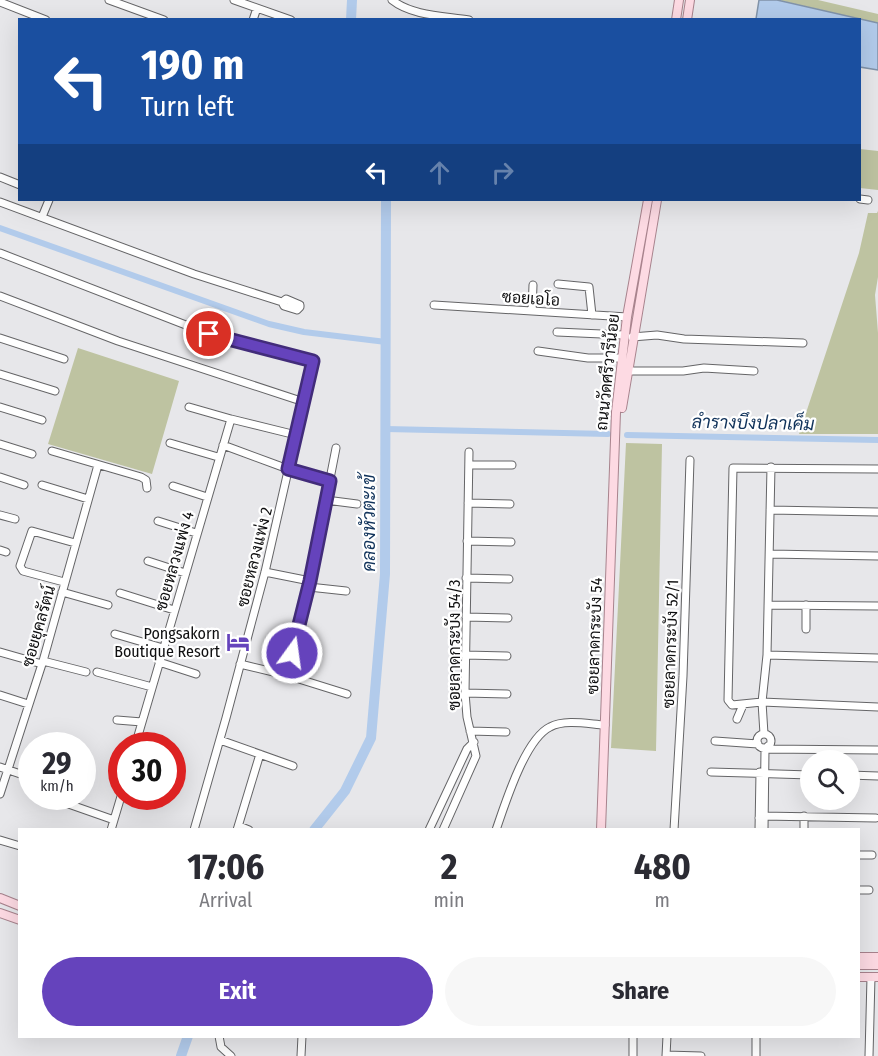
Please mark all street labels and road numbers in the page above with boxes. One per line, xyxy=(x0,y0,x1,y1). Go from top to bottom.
street label: ซอยเอโอ xyxy=(501,285,561,310)
street label: ถนนวัดศรีวารีน้อย xyxy=(590,313,623,431)
street label: ซอยหลวงแพ่ง 2 xyxy=(232,505,276,609)
street label: ซอยหลวงแพ่ง 4 xyxy=(150,509,198,613)
street label: ซอยลาดกระบัง 54 xyxy=(582,577,606,695)
street label: ซอยลาดกระบัง 52/1 xyxy=(658,579,682,709)
street label: ซอยลาดกระบัง 54/3 xyxy=(444,580,464,710)
street label: ซอยยุคลรัตน์ xyxy=(15,582,61,670)

